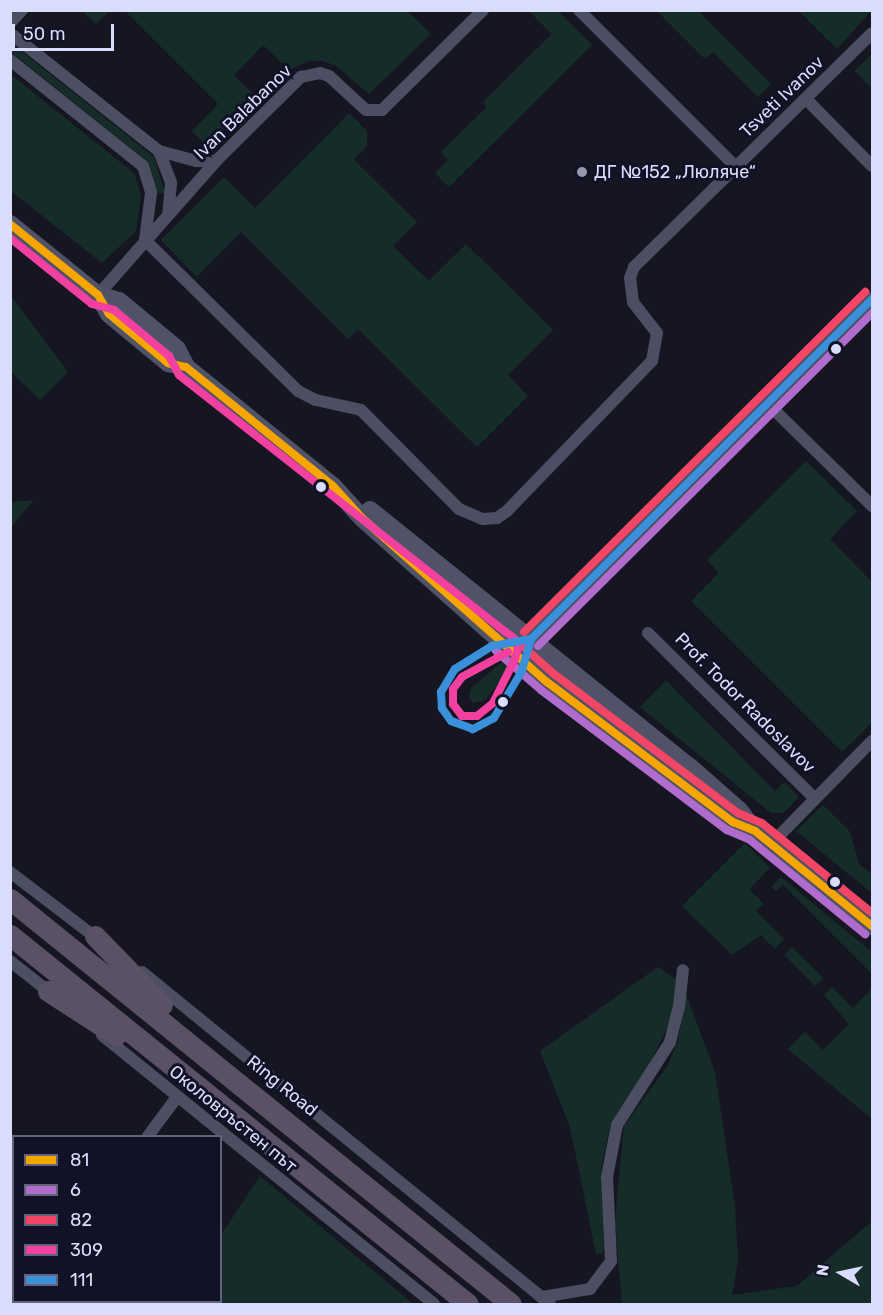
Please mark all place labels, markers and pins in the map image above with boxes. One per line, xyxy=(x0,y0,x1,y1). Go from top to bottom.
place label: ДГ №152 „Люляче“ xyxy=(594,161,756,183)
marker: ДГ №152 „Люляче“ xyxy=(575,165,589,179)
unlabelled marker xyxy=(830,343,842,355)
unlabelled marker xyxy=(315,481,327,493)
unlabelled marker xyxy=(497,696,509,708)
unlabelled marker xyxy=(829,876,841,888)

